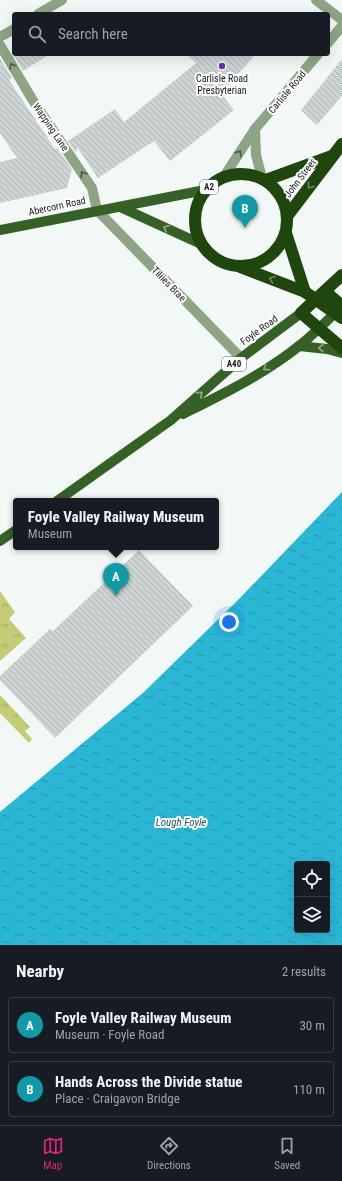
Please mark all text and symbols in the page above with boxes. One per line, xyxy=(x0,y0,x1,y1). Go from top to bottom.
search box xyxy=(12,12,330,56)
icon: search xyxy=(26,23,48,45)
text: Search here xyxy=(58,25,128,43)
marker: Carlisle Road Presbyterian xyxy=(217,61,227,71)
one-way arrow xyxy=(9,63,16,70)
street label: Carlisle Road xyxy=(266,69,308,115)
place label: Carlisle Road Presbyterian xyxy=(196,73,248,96)
street label: Wapping Lane xyxy=(31,101,71,153)
one-way arrow xyxy=(234,150,242,157)
street label: John Street xyxy=(282,157,318,199)
one-way arrow xyxy=(81,172,88,179)
road number: A2 xyxy=(200,180,218,194)
one-way arrow xyxy=(308,181,315,188)
street label: Abercorn Road xyxy=(27,195,87,217)
pin: B xyxy=(232,195,258,228)
one-way arrow xyxy=(163,225,170,233)
street label: Tiliies Brae xyxy=(150,264,188,304)
one-way arrow xyxy=(268,276,275,284)
street label: Foyle Road xyxy=(238,313,280,347)
one-way arrow xyxy=(318,344,324,353)
road number: A40 xyxy=(222,357,246,371)
one-way arrow xyxy=(264,363,271,370)
one-way arrow xyxy=(195,391,203,399)
popup xyxy=(13,498,219,550)
text: Foyle Valley Railway Museum xyxy=(28,508,204,526)
text: Museum xyxy=(28,526,72,541)
pin: A xyxy=(103,563,129,596)
your location xyxy=(219,612,239,632)
water label: Lough Foyle xyxy=(156,816,206,829)
map controls xyxy=(294,861,330,933)
button: locate xyxy=(294,861,330,897)
button: layers xyxy=(294,897,330,933)
text: Nearby xyxy=(16,961,64,981)
text: 2 results xyxy=(282,964,326,979)
text: Foyle Valley Railway Museum xyxy=(55,1009,231,1027)
text: A xyxy=(26,1018,34,1033)
text: 30 m xyxy=(299,1018,325,1033)
text: Museum · Foyle Road xyxy=(55,1027,164,1042)
text: Hands Across the Divide statue xyxy=(55,1073,243,1091)
text: B xyxy=(26,1082,34,1097)
text: 110 m xyxy=(293,1082,325,1097)
text: Place · Craigavon Bridge xyxy=(55,1091,180,1106)
tab: Map xyxy=(42,1135,64,1172)
tab: Directions xyxy=(147,1135,191,1172)
tab: Saved xyxy=(274,1135,300,1172)

